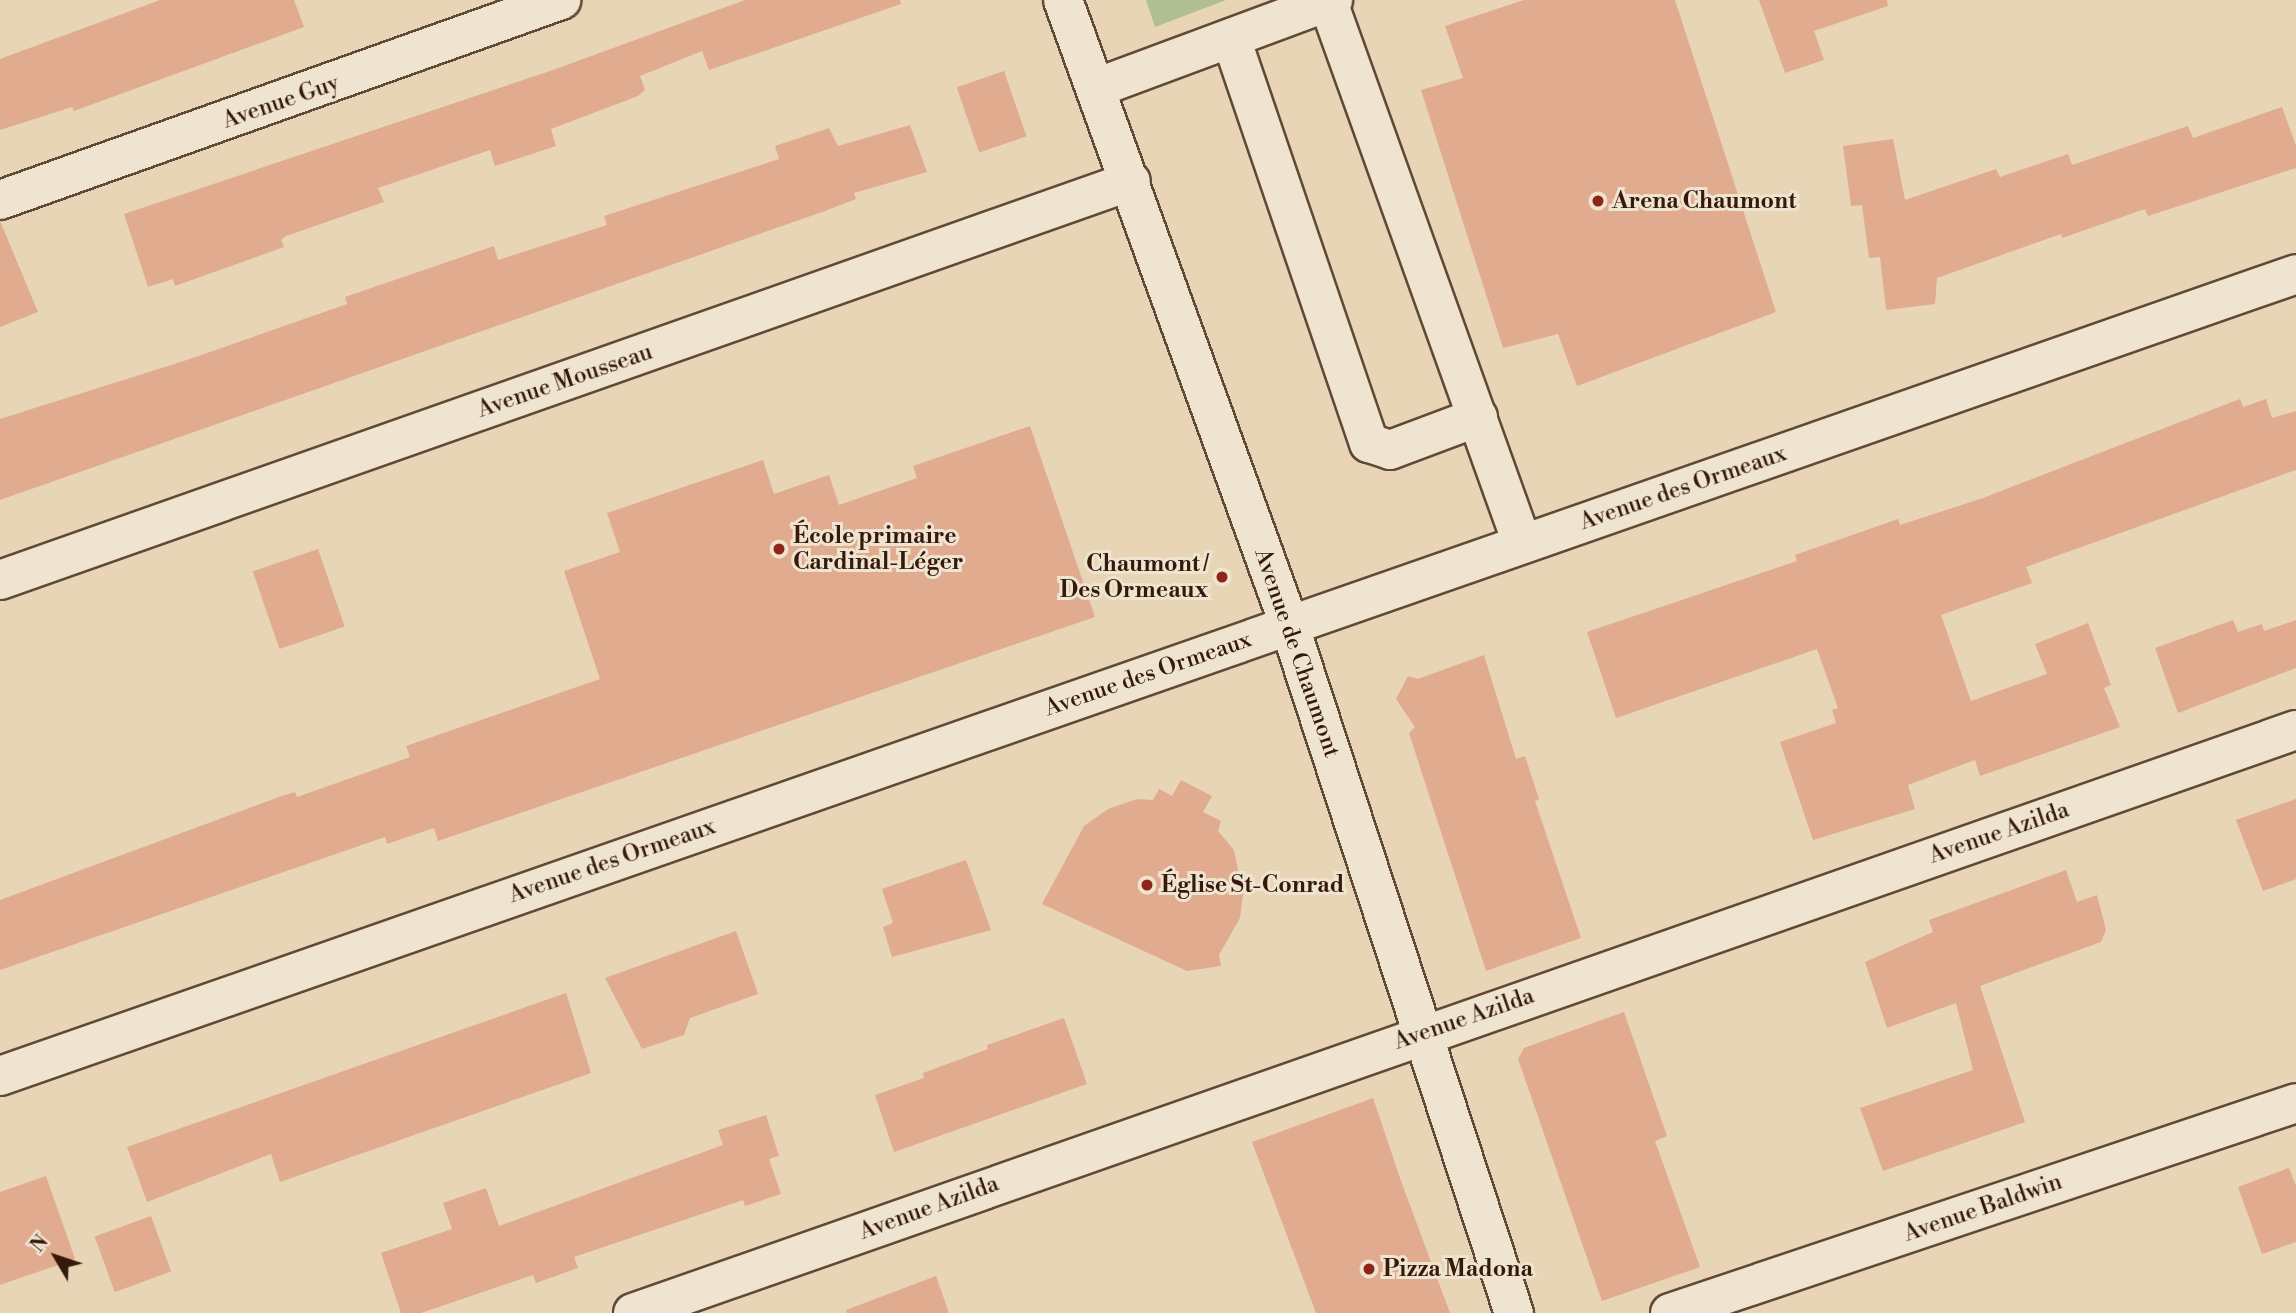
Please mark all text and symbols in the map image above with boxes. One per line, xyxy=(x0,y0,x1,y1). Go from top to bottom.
street label: Avenue Guy xyxy=(219,69,343,135)
place label: Arena Chaumont xyxy=(1612,187,1796,215)
marker: Arena Chaumont xyxy=(1590,193,1606,209)
street label: Avenue Mousseau xyxy=(474,338,656,424)
street label: Avenue des Ormeaux xyxy=(1576,440,1790,536)
place label: École primaire Cardinal-Léger xyxy=(793,522,963,576)
marker: École primaire Cardinal-Léger xyxy=(771,541,787,557)
street label: Avenue de Chaumont xyxy=(1248,545,1346,761)
place label: Chaumont / Des Ormeaux xyxy=(1060,550,1208,604)
marker: Chaumont / Des Ormeaux xyxy=(1214,569,1230,585)
street label: Avenue des Ormeaux xyxy=(1041,626,1255,722)
street label: Avenue Azilda xyxy=(1925,796,2073,870)
street label: Avenue des Ormeaux xyxy=(505,813,719,909)
place label: Église St-Conrad xyxy=(1161,871,1344,899)
marker: Église St-Conrad xyxy=(1139,877,1155,893)
street label: Avenue Azilda xyxy=(1390,982,1538,1056)
street label: Avenue Baldwin xyxy=(1900,1168,2066,1248)
street label: Avenue Azilda xyxy=(855,1170,1003,1246)
north arrow xyxy=(21,1222,91,1292)
text: N xyxy=(26,1230,54,1257)
place label: Pizza Madona xyxy=(1383,1255,1533,1283)
marker: Pizza Madona xyxy=(1361,1261,1377,1277)

